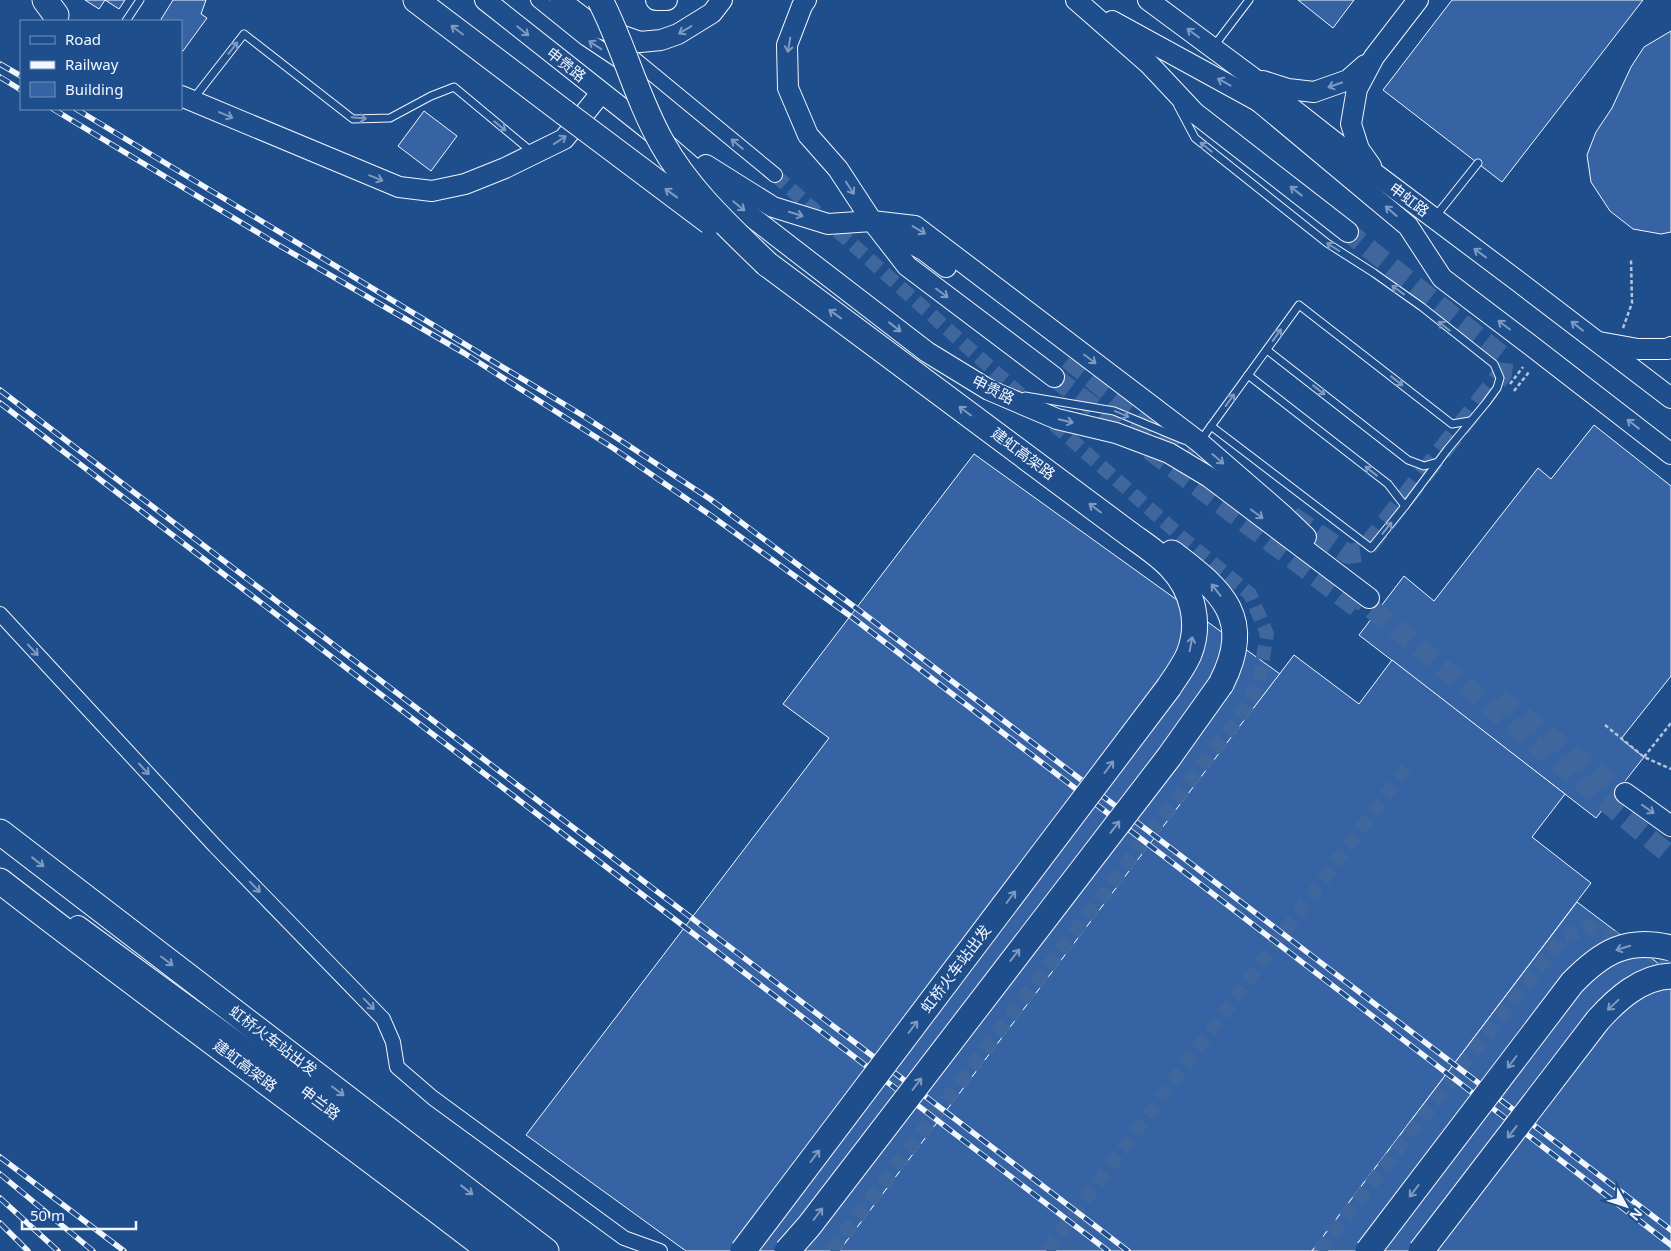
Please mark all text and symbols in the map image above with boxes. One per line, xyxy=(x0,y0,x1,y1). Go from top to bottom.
legend xyxy=(20,20,182,110)
one-way arrow xyxy=(450,25,464,35)
one-way arrow xyxy=(516,25,529,36)
one-way arrow xyxy=(678,26,692,36)
one-way arrow xyxy=(1187,28,1200,39)
text: Road xyxy=(65,29,101,49)
one-way arrow xyxy=(783,37,793,53)
one-way arrow xyxy=(588,40,602,50)
one-way arrow xyxy=(227,42,238,55)
street label: 申贵路 xyxy=(543,42,591,86)
text: Railway xyxy=(65,54,119,74)
one-way arrow xyxy=(1216,77,1231,87)
text: Building xyxy=(65,79,123,99)
one-way arrow xyxy=(1327,80,1343,90)
one-way arrow xyxy=(218,111,233,121)
one-way arrow xyxy=(351,113,367,123)
one-way arrow xyxy=(493,120,506,131)
one-way arrow xyxy=(553,134,567,144)
one-way arrow xyxy=(731,138,744,149)
one-way arrow xyxy=(1200,141,1213,152)
one-way arrow xyxy=(368,174,383,183)
street label: 申虹路 xyxy=(1386,178,1434,221)
one-way arrow xyxy=(845,181,855,195)
one-way arrow xyxy=(1289,186,1303,196)
one-way arrow xyxy=(665,188,678,199)
one-way arrow xyxy=(732,200,745,211)
one-way arrow xyxy=(1384,206,1397,217)
one-way arrow xyxy=(788,210,803,219)
one-way arrow xyxy=(911,226,925,236)
one-way arrow xyxy=(1327,242,1341,252)
one-way arrow xyxy=(1473,248,1487,258)
one-way arrow xyxy=(1391,285,1405,295)
one-way arrow xyxy=(935,288,949,298)
one-way arrow xyxy=(828,309,842,319)
one-way arrow xyxy=(1438,320,1451,331)
one-way arrow xyxy=(1497,320,1511,330)
one-way arrow xyxy=(888,321,901,332)
one-way arrow xyxy=(1570,321,1583,332)
one-way arrow xyxy=(1272,328,1282,342)
one-way arrow xyxy=(1083,354,1096,365)
street label: 申贵路 xyxy=(969,370,1018,408)
one-way arrow xyxy=(1391,376,1404,387)
one-way arrow xyxy=(1312,385,1325,396)
one-way arrow xyxy=(1224,394,1235,407)
one-way arrow xyxy=(958,406,972,416)
one-way arrow xyxy=(1114,410,1129,420)
one-way arrow xyxy=(1058,417,1074,426)
one-way arrow xyxy=(1626,419,1639,430)
street label: 建虹高架路 xyxy=(988,423,1060,484)
one-way arrow xyxy=(1212,453,1225,465)
one-way arrow xyxy=(1365,466,1378,477)
one-way arrow xyxy=(1089,503,1102,514)
one-way arrow xyxy=(1250,509,1264,519)
one-way arrow xyxy=(1382,521,1393,534)
one-way arrow xyxy=(1211,584,1222,597)
one-way arrow xyxy=(1187,637,1196,653)
one-way arrow xyxy=(27,643,39,656)
one-way arrow xyxy=(1103,761,1114,774)
one-way arrow xyxy=(138,763,150,775)
one-way arrow xyxy=(1641,804,1654,815)
one-way arrow xyxy=(1110,820,1120,834)
one-way arrow xyxy=(32,856,45,867)
one-way arrow xyxy=(249,881,261,893)
one-way arrow xyxy=(1005,891,1016,904)
street label: 虹桥火车站出发 xyxy=(916,920,995,1016)
one-way arrow xyxy=(1615,943,1631,953)
one-way arrow xyxy=(1010,949,1021,962)
one-way arrow xyxy=(160,956,174,966)
one-way arrow xyxy=(362,997,374,1009)
one-way arrow xyxy=(1607,999,1619,1011)
street label: 虹桥火车站出发 xyxy=(226,1001,322,1080)
one-way arrow xyxy=(908,1020,918,1034)
street label: 建虹高架路 xyxy=(210,1035,282,1096)
one-way arrow xyxy=(1507,1055,1517,1069)
one-way arrow xyxy=(911,1078,922,1091)
street label: 申兰路 xyxy=(297,1081,345,1124)
one-way arrow xyxy=(331,1086,345,1096)
one-way arrow xyxy=(1507,1125,1518,1138)
one-way arrow xyxy=(810,1149,820,1163)
north arrow xyxy=(1601,1181,1651,1231)
one-way arrow xyxy=(1409,1184,1419,1198)
one-way arrow xyxy=(460,1185,473,1196)
scale bar xyxy=(22,1198,136,1230)
text: N xyxy=(1625,1204,1647,1225)
text: 50 m xyxy=(30,1205,65,1225)
one-way arrow xyxy=(813,1207,823,1221)

